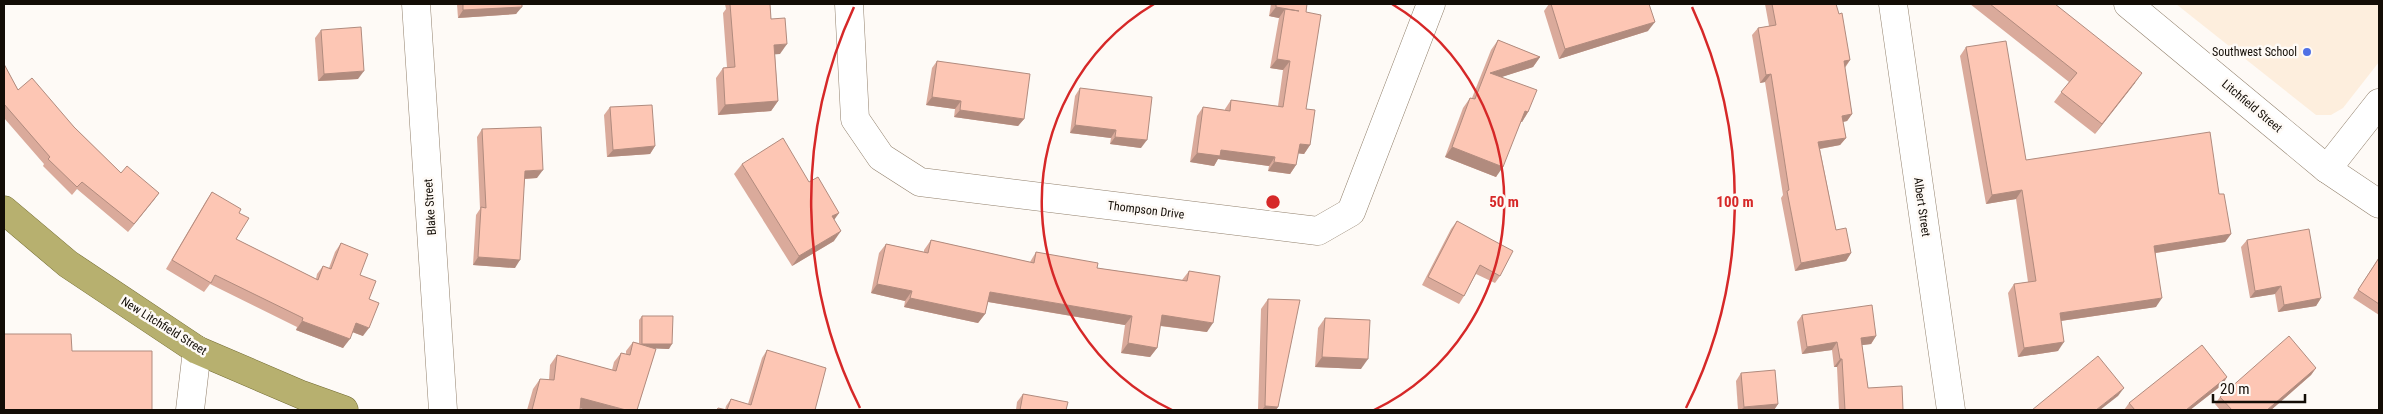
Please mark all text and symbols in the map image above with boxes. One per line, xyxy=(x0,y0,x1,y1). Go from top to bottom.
place label: Southwest School xyxy=(2212,45,2297,59)
marker: Southwest School xyxy=(2301,46,2313,58)
street label: Litchfield Street xyxy=(2219,77,2285,136)
street label: Albert Street xyxy=(1911,177,1933,238)
street label: Blake Street xyxy=(421,178,439,236)
centre of rings xyxy=(1264,193,1282,211)
text: 50 m xyxy=(1489,193,1519,211)
text: 100 m xyxy=(1716,193,1754,211)
street label: Thompson Drive xyxy=(1107,198,1185,222)
street label: New Litchfield Street xyxy=(119,294,210,358)
scale bar xyxy=(2213,372,2306,404)
text: 20 m xyxy=(2220,380,2250,398)

